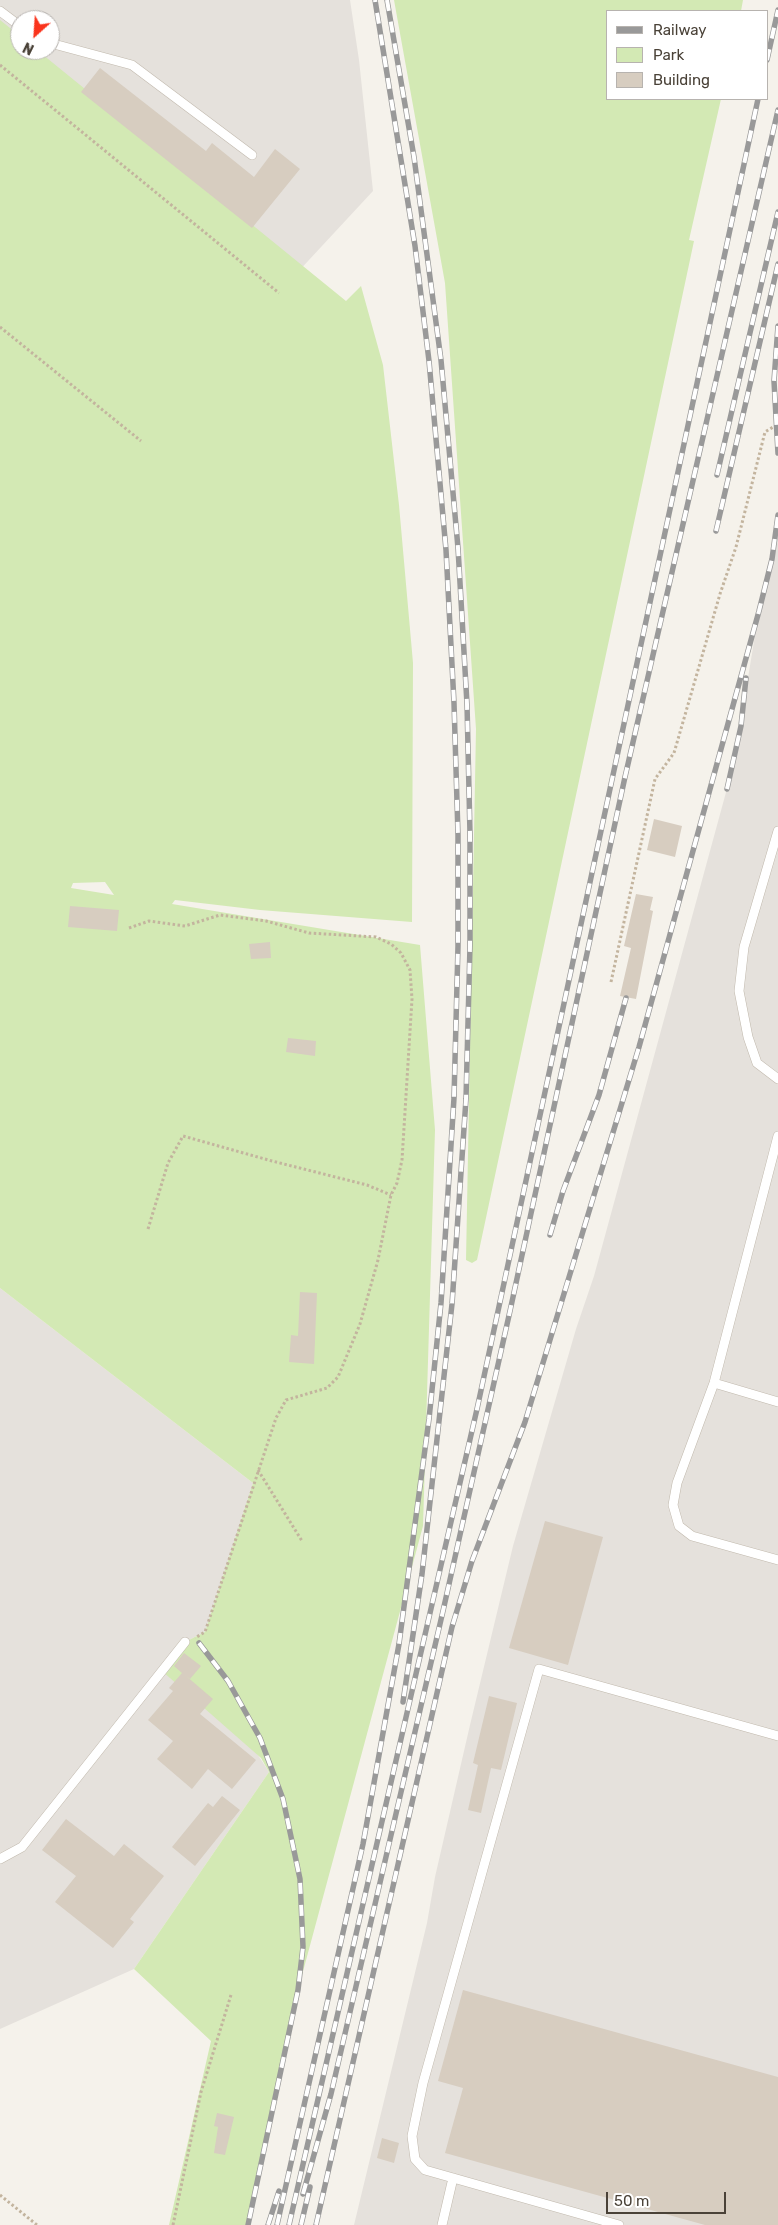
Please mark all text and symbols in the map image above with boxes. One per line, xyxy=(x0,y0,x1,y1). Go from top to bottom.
north arrow xyxy=(10,10,60,60)
legend xyxy=(606,10,768,100)
text: Railway xyxy=(653,21,707,39)
text: N xyxy=(20,38,37,58)
text: Park xyxy=(653,46,684,64)
text: Building xyxy=(653,71,710,89)
scale bar xyxy=(608,2182,728,2214)
text: 50 m xyxy=(614,2192,649,2210)

